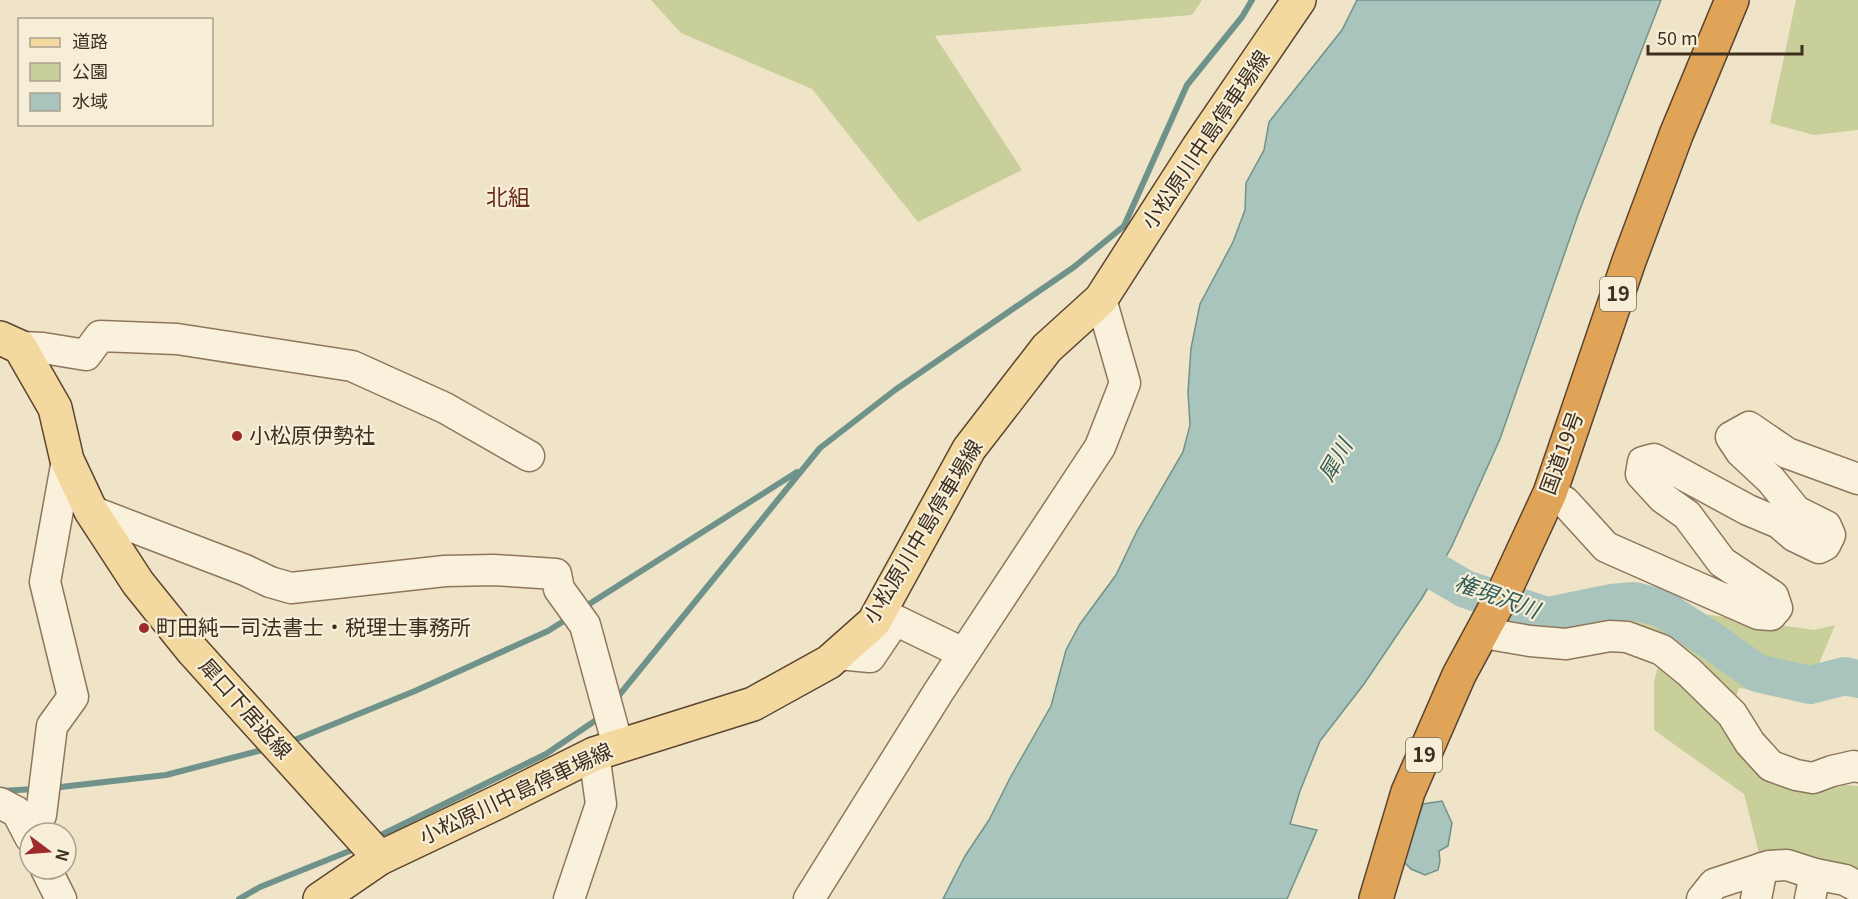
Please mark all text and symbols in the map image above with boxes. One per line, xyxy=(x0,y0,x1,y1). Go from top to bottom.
legend xyxy=(18,18,213,126)
scale bar xyxy=(1648,18,1802,56)
text: 50 m xyxy=(1657,24,1698,50)
text: 道路 xyxy=(72,27,108,53)
street label: 小松原川中島停車場線 xyxy=(1133,43,1275,234)
text: 公園 xyxy=(72,57,108,83)
text: 水域 xyxy=(72,87,108,113)
district label: 北組 xyxy=(486,179,530,211)
road number: 19 xyxy=(1600,277,1636,311)
street label: 国道19号 xyxy=(1531,407,1589,498)
place label: 小松原伊勢社 xyxy=(249,419,375,449)
marker: 小松原伊勢社 xyxy=(230,429,244,443)
water label: 犀川 xyxy=(1308,430,1359,486)
street label: 小松原川中島停車場線 xyxy=(854,433,988,629)
water label: 権現沢川 xyxy=(1451,564,1546,625)
place label: 町田純一司法書士・税理士事務所 xyxy=(156,611,471,641)
marker: 町田純一司法書士・税理士事務所 xyxy=(137,621,151,635)
street label: 犀口下居返線 xyxy=(193,651,300,765)
street label: 小松原川中島停車場線 xyxy=(414,734,617,850)
road number: 19 xyxy=(1406,738,1442,772)
north arrow xyxy=(18,821,78,881)
text: N xyxy=(50,846,77,864)

